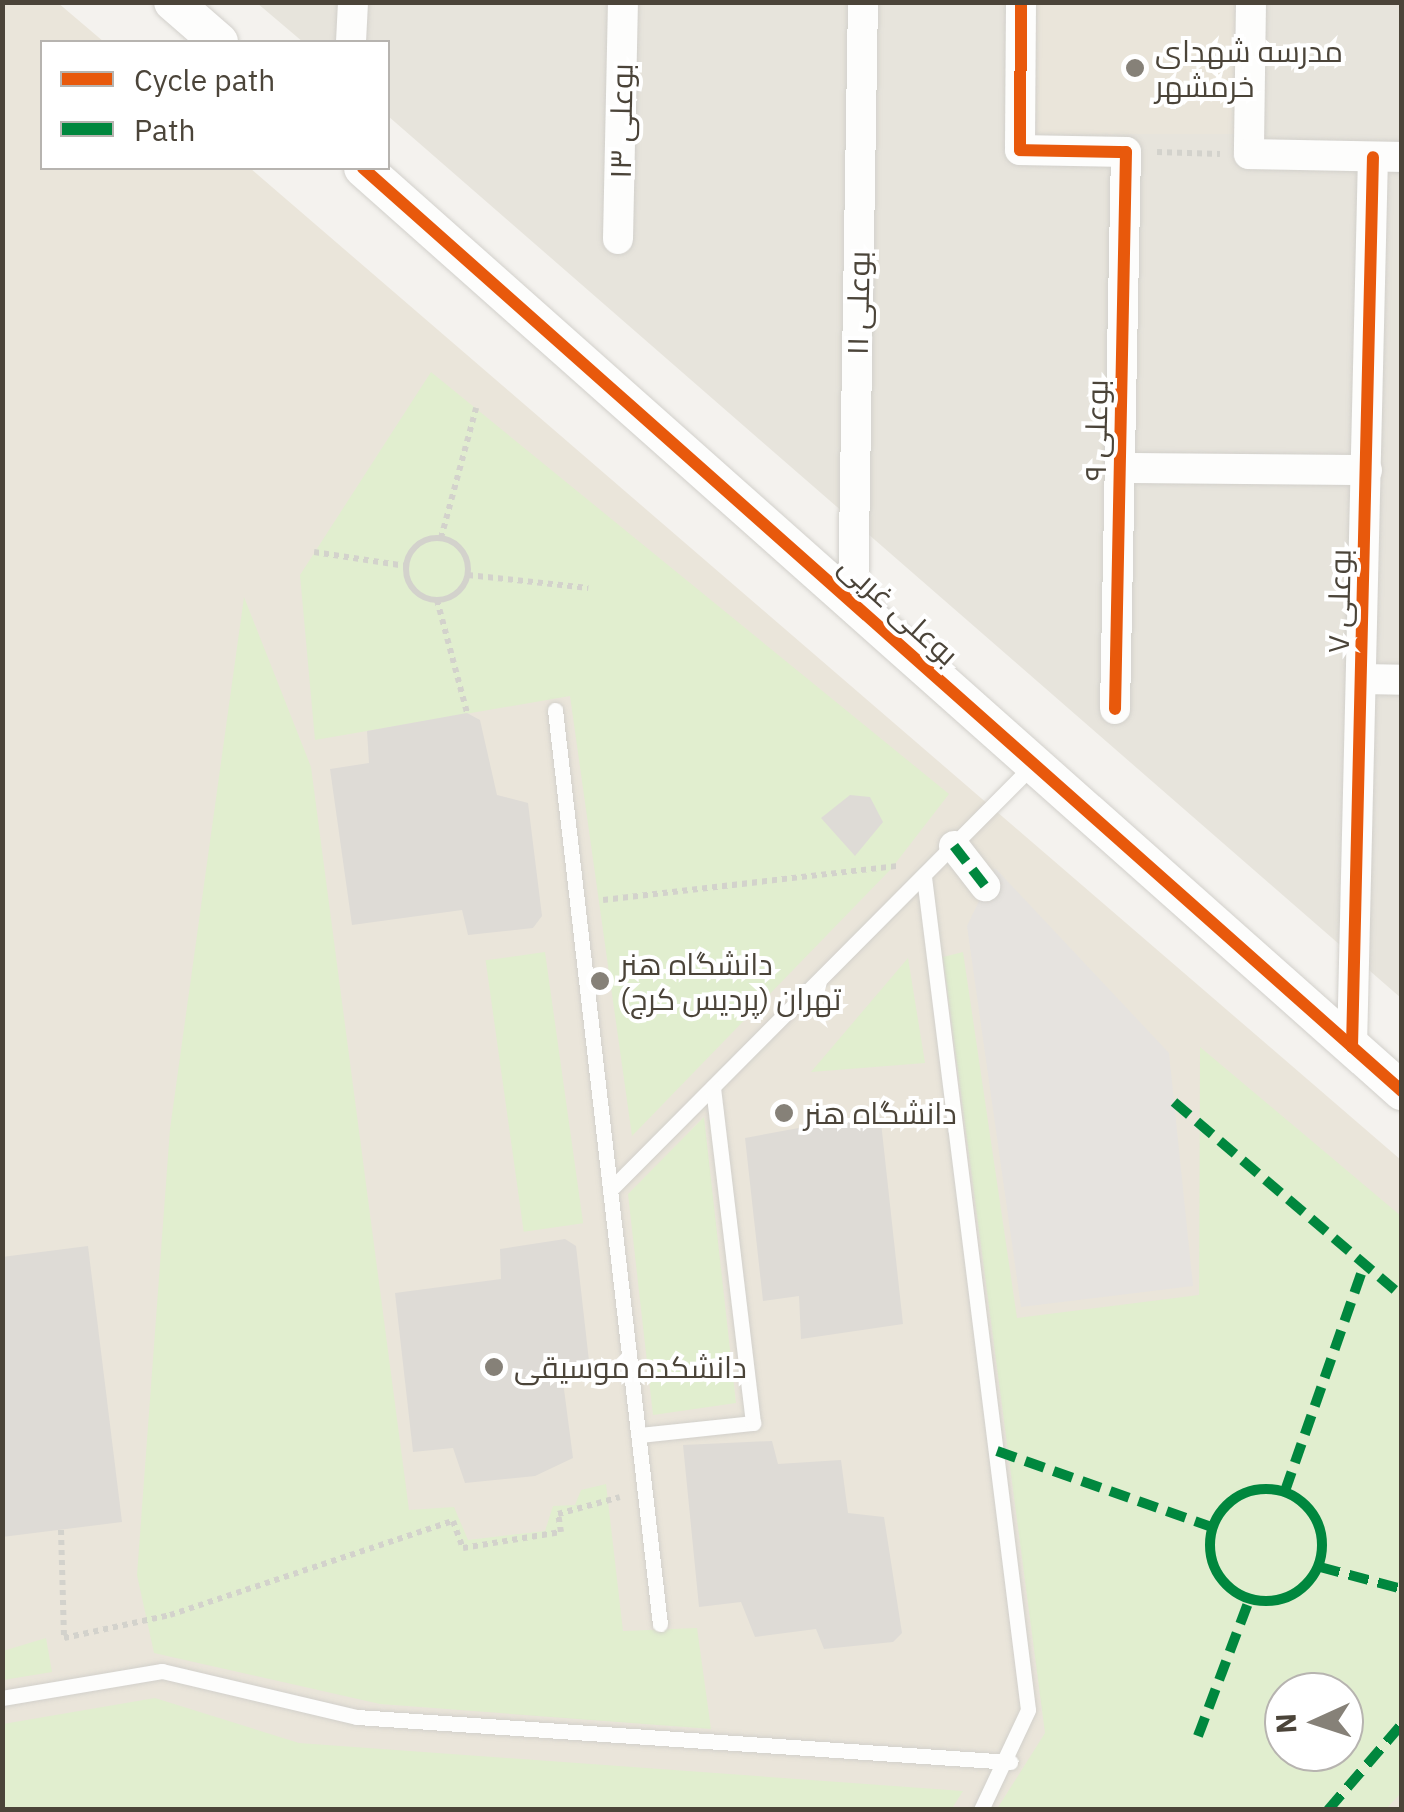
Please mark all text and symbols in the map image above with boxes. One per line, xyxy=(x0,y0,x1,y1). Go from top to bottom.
place label: مدرسه شهدای خرمشهر xyxy=(1155,33,1343,104)
legend xyxy=(40,40,390,170)
marker: مدرسه شهدای خرمشهر xyxy=(1124,57,1146,79)
text: Cycle path xyxy=(134,60,275,99)
street label: بوعلی ۱۳ xyxy=(602,63,640,179)
text: Path xyxy=(134,110,195,149)
street label: بوعلی ۱۱ xyxy=(839,250,877,356)
street label: بوعلی ۹ xyxy=(1077,379,1115,481)
street label: بوعلی غربی xyxy=(832,547,966,673)
street label: بوعلی ۷ xyxy=(1320,548,1358,654)
place label: دانشگاه هنر تهران (پردیس کرج) xyxy=(620,946,841,1016)
marker: دانشگاه هنر تهران (پردیس کرج) xyxy=(589,970,611,992)
place label: دانشگاه هنر xyxy=(804,1095,957,1131)
marker: دانشگاه هنر xyxy=(773,1102,795,1124)
place label: دانشکده موسیقی xyxy=(514,1349,747,1385)
marker: دانشکده موسیقی xyxy=(483,1356,505,1378)
north arrow xyxy=(1264,1672,1364,1772)
text: N xyxy=(1267,1712,1305,1735)

